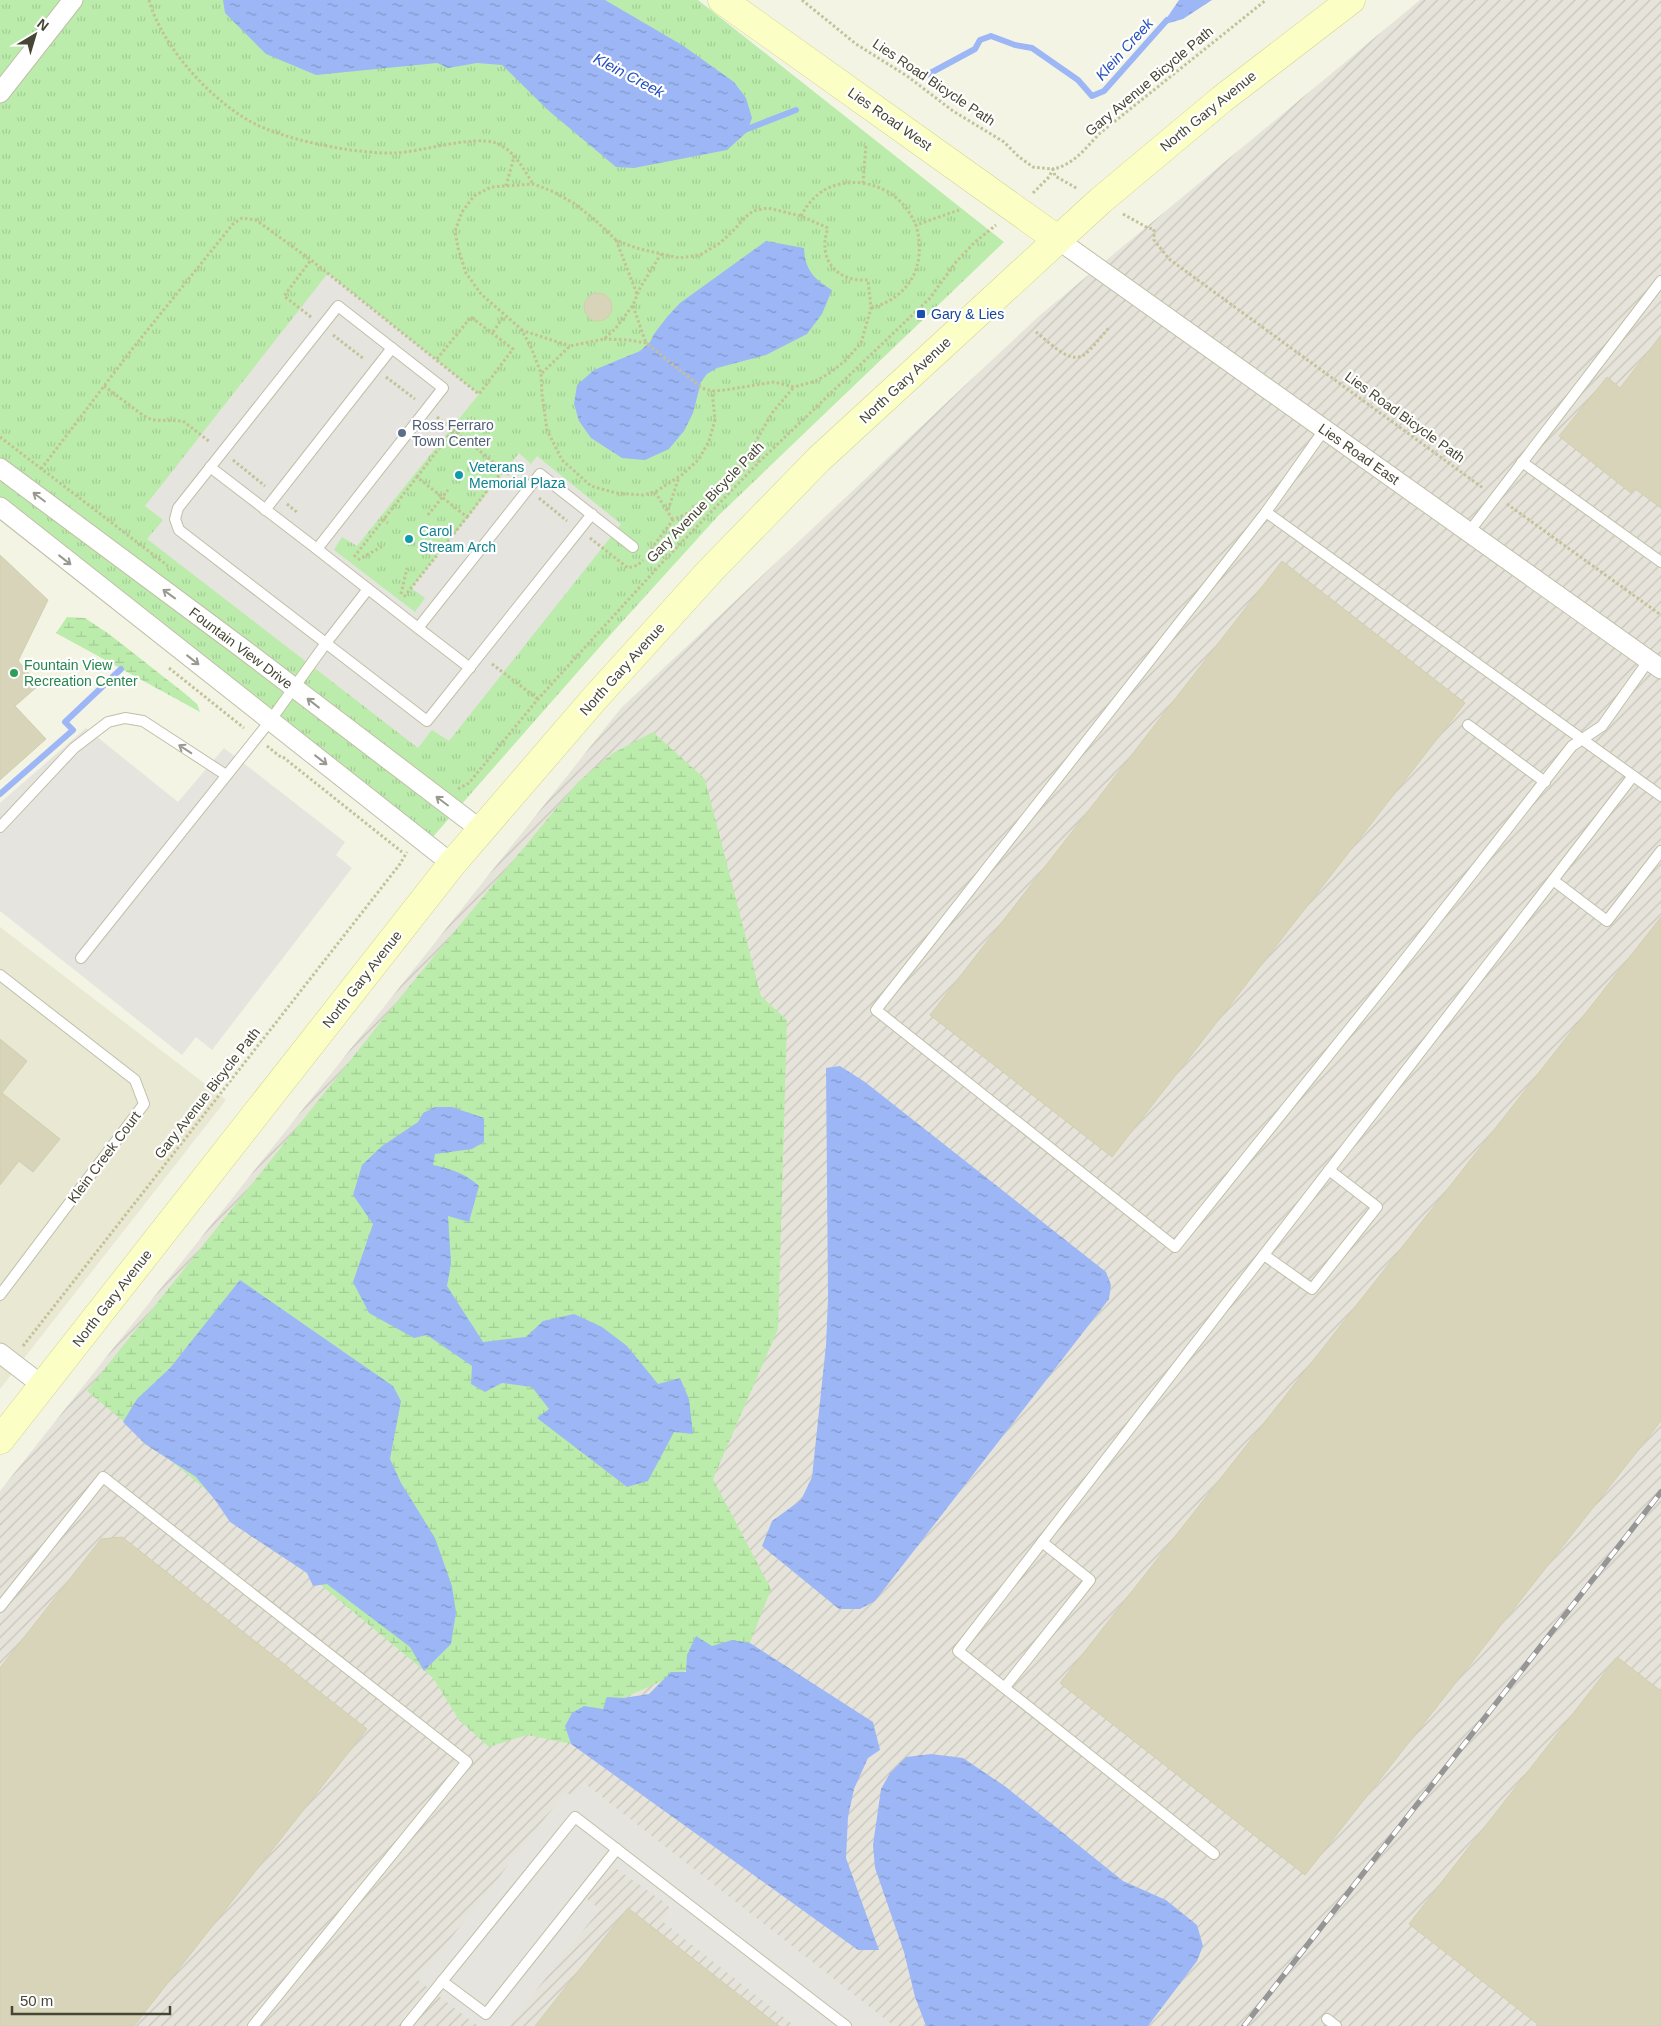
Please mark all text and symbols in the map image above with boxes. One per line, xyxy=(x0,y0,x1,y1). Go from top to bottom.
north arrow xyxy=(10,10,60,60)
water label: Klein Creek xyxy=(1092,13,1157,84)
text: N xyxy=(34,15,52,34)
street label: Gary Avenue Bicycle Path xyxy=(1082,23,1216,139)
street label: Lies Road Bicycle Path xyxy=(870,35,998,129)
water label: Klein Creek xyxy=(591,49,669,101)
street label: North Gary Avenue xyxy=(1157,67,1259,155)
street label: Lies Road West xyxy=(845,84,935,154)
place label: Gary & Lies xyxy=(931,306,1004,322)
marker: Gary & Lies xyxy=(915,308,927,320)
street label: North Gary Avenue xyxy=(856,333,954,426)
street label: Lies Road Bicycle Path xyxy=(1342,368,1468,466)
place label: Ross Ferraro Town Center xyxy=(412,417,494,449)
street label: Lies Road East xyxy=(1316,420,1403,488)
marker: Ross Ferraro Town Center xyxy=(396,427,408,439)
street label: Gary Avenue Bicycle Path xyxy=(643,438,767,566)
place label: Veterans Memorial Plaza xyxy=(469,459,566,491)
marker: Veterans Memorial Plaza xyxy=(453,469,465,481)
one-way arrow xyxy=(32,492,46,502)
place label: Carol Stream Arch xyxy=(419,523,496,555)
marker: Carol Stream Arch xyxy=(403,533,415,545)
one-way arrow xyxy=(58,554,71,565)
one-way arrow xyxy=(163,588,176,599)
street label: Fountain View Drive xyxy=(186,604,296,692)
street label: North Gary Avenue xyxy=(576,619,668,719)
one-way arrow xyxy=(186,655,200,665)
place label: Fountain View Recreation Center xyxy=(24,657,138,689)
marker: Fountain View Recreation Center xyxy=(8,667,20,679)
one-way arrow xyxy=(306,697,319,708)
one-way arrow xyxy=(178,743,192,754)
one-way arrow xyxy=(314,755,327,766)
one-way arrow xyxy=(435,796,449,806)
street label: North Gary Avenue xyxy=(319,927,405,1031)
street label: Gary Avenue Bicycle Path xyxy=(151,1024,263,1162)
street label: Klein Creek Court xyxy=(64,1108,144,1206)
street label: North Gary Avenue xyxy=(69,1246,155,1350)
scale bar xyxy=(12,1984,170,2016)
text: 50 m xyxy=(20,1992,53,2009)

